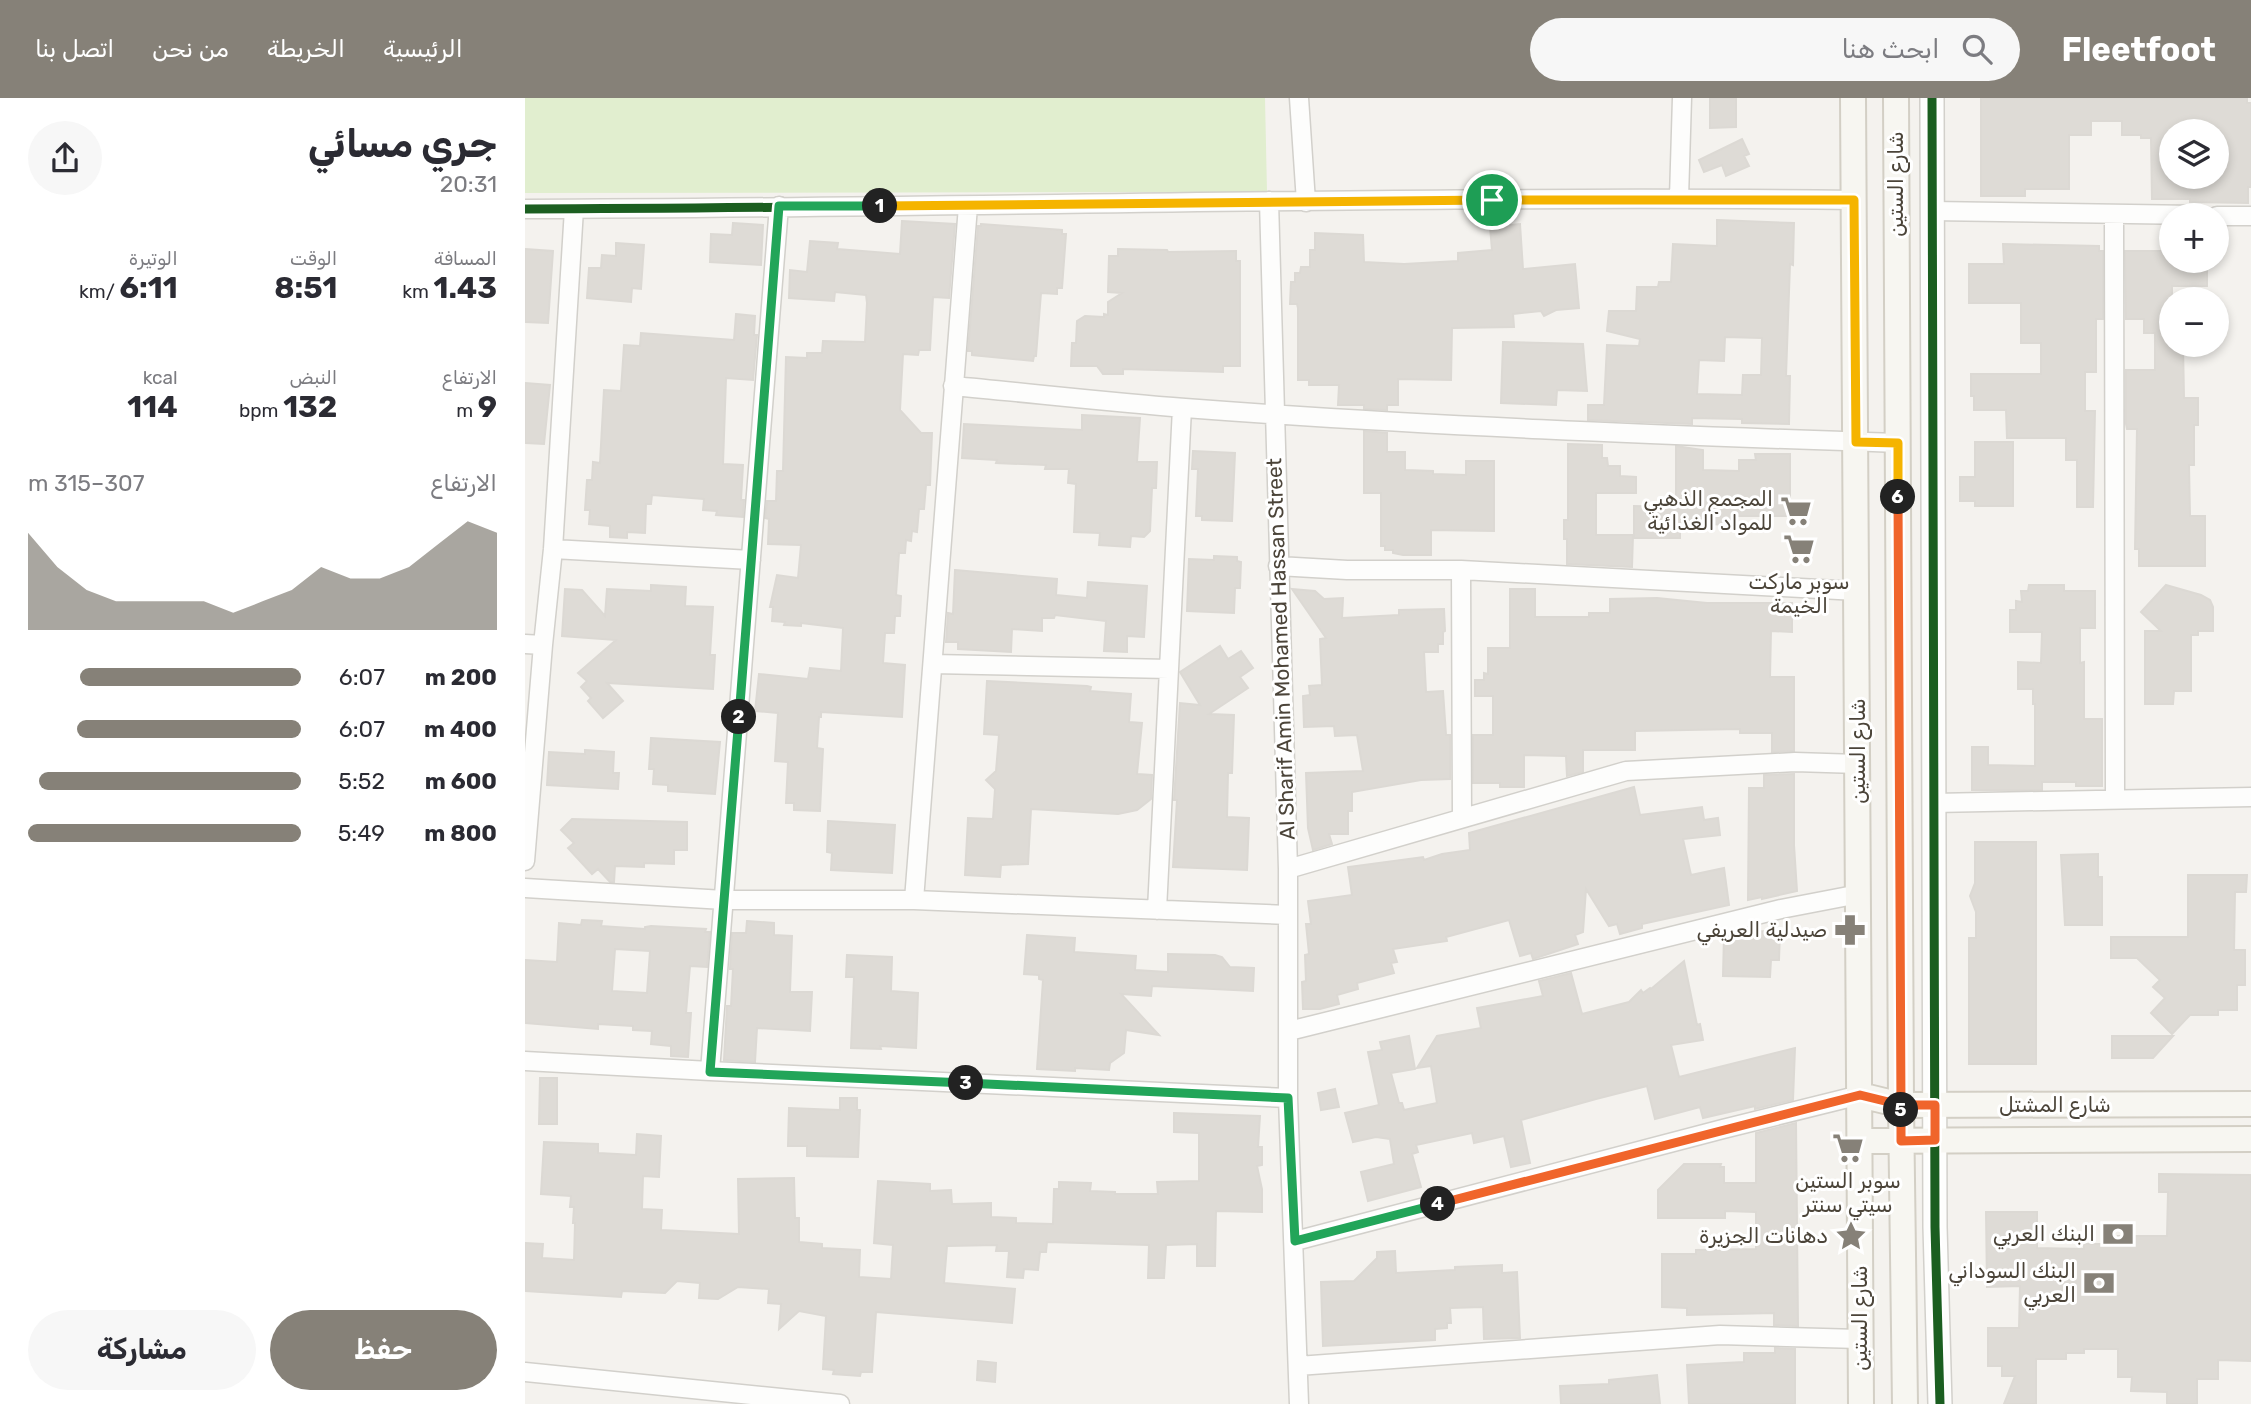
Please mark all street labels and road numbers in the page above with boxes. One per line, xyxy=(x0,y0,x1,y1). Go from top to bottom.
street label: شارع الستين xyxy=(1883,131,1910,237)
street label: Al Sharif Amin Mohamed Hassan Street xyxy=(1261,458,1300,840)
street label: شارع الستين xyxy=(1845,698,1872,804)
street label: شارع المشتل xyxy=(1999,1092,2111,1119)
street label: شارع الستين xyxy=(1847,1265,1874,1371)

